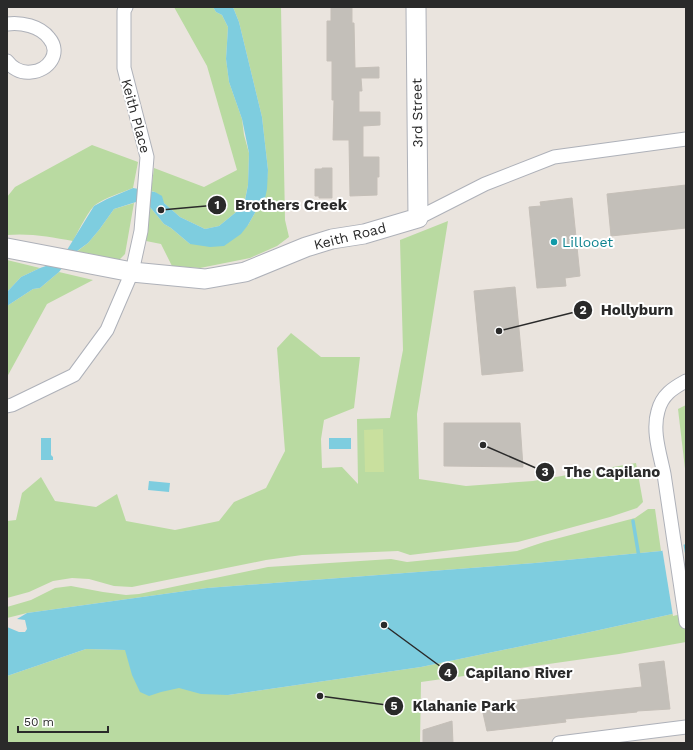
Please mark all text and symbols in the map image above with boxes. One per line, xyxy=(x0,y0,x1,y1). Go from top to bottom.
street label: Keith Place xyxy=(118,77,154,155)
street label: 3rd Street xyxy=(408,78,426,148)
callout: Brothers Creek xyxy=(207,191,355,218)
text: Brothers Creek xyxy=(235,196,348,214)
text: 1 xyxy=(214,198,220,212)
street label: Keith Road xyxy=(312,219,388,253)
place label: Lillooet xyxy=(562,234,613,250)
marker: Lillooet xyxy=(549,237,559,247)
callout: Hollyburn xyxy=(573,296,681,323)
text: Hollyburn xyxy=(601,301,673,319)
text: 2 xyxy=(579,303,587,317)
callout: The Capilano xyxy=(535,458,668,485)
text: The Capilano xyxy=(564,463,660,481)
text: 3 xyxy=(541,465,549,479)
callout: Capilano River xyxy=(438,659,581,686)
text: Capilano River xyxy=(465,664,573,682)
text: 4 xyxy=(444,666,452,680)
callout: Klahanie Park xyxy=(384,692,523,719)
text: Klahanie Park xyxy=(412,697,516,715)
text: 5 xyxy=(391,699,398,713)
scale bar xyxy=(18,708,108,734)
text: 50 m xyxy=(24,715,54,729)

